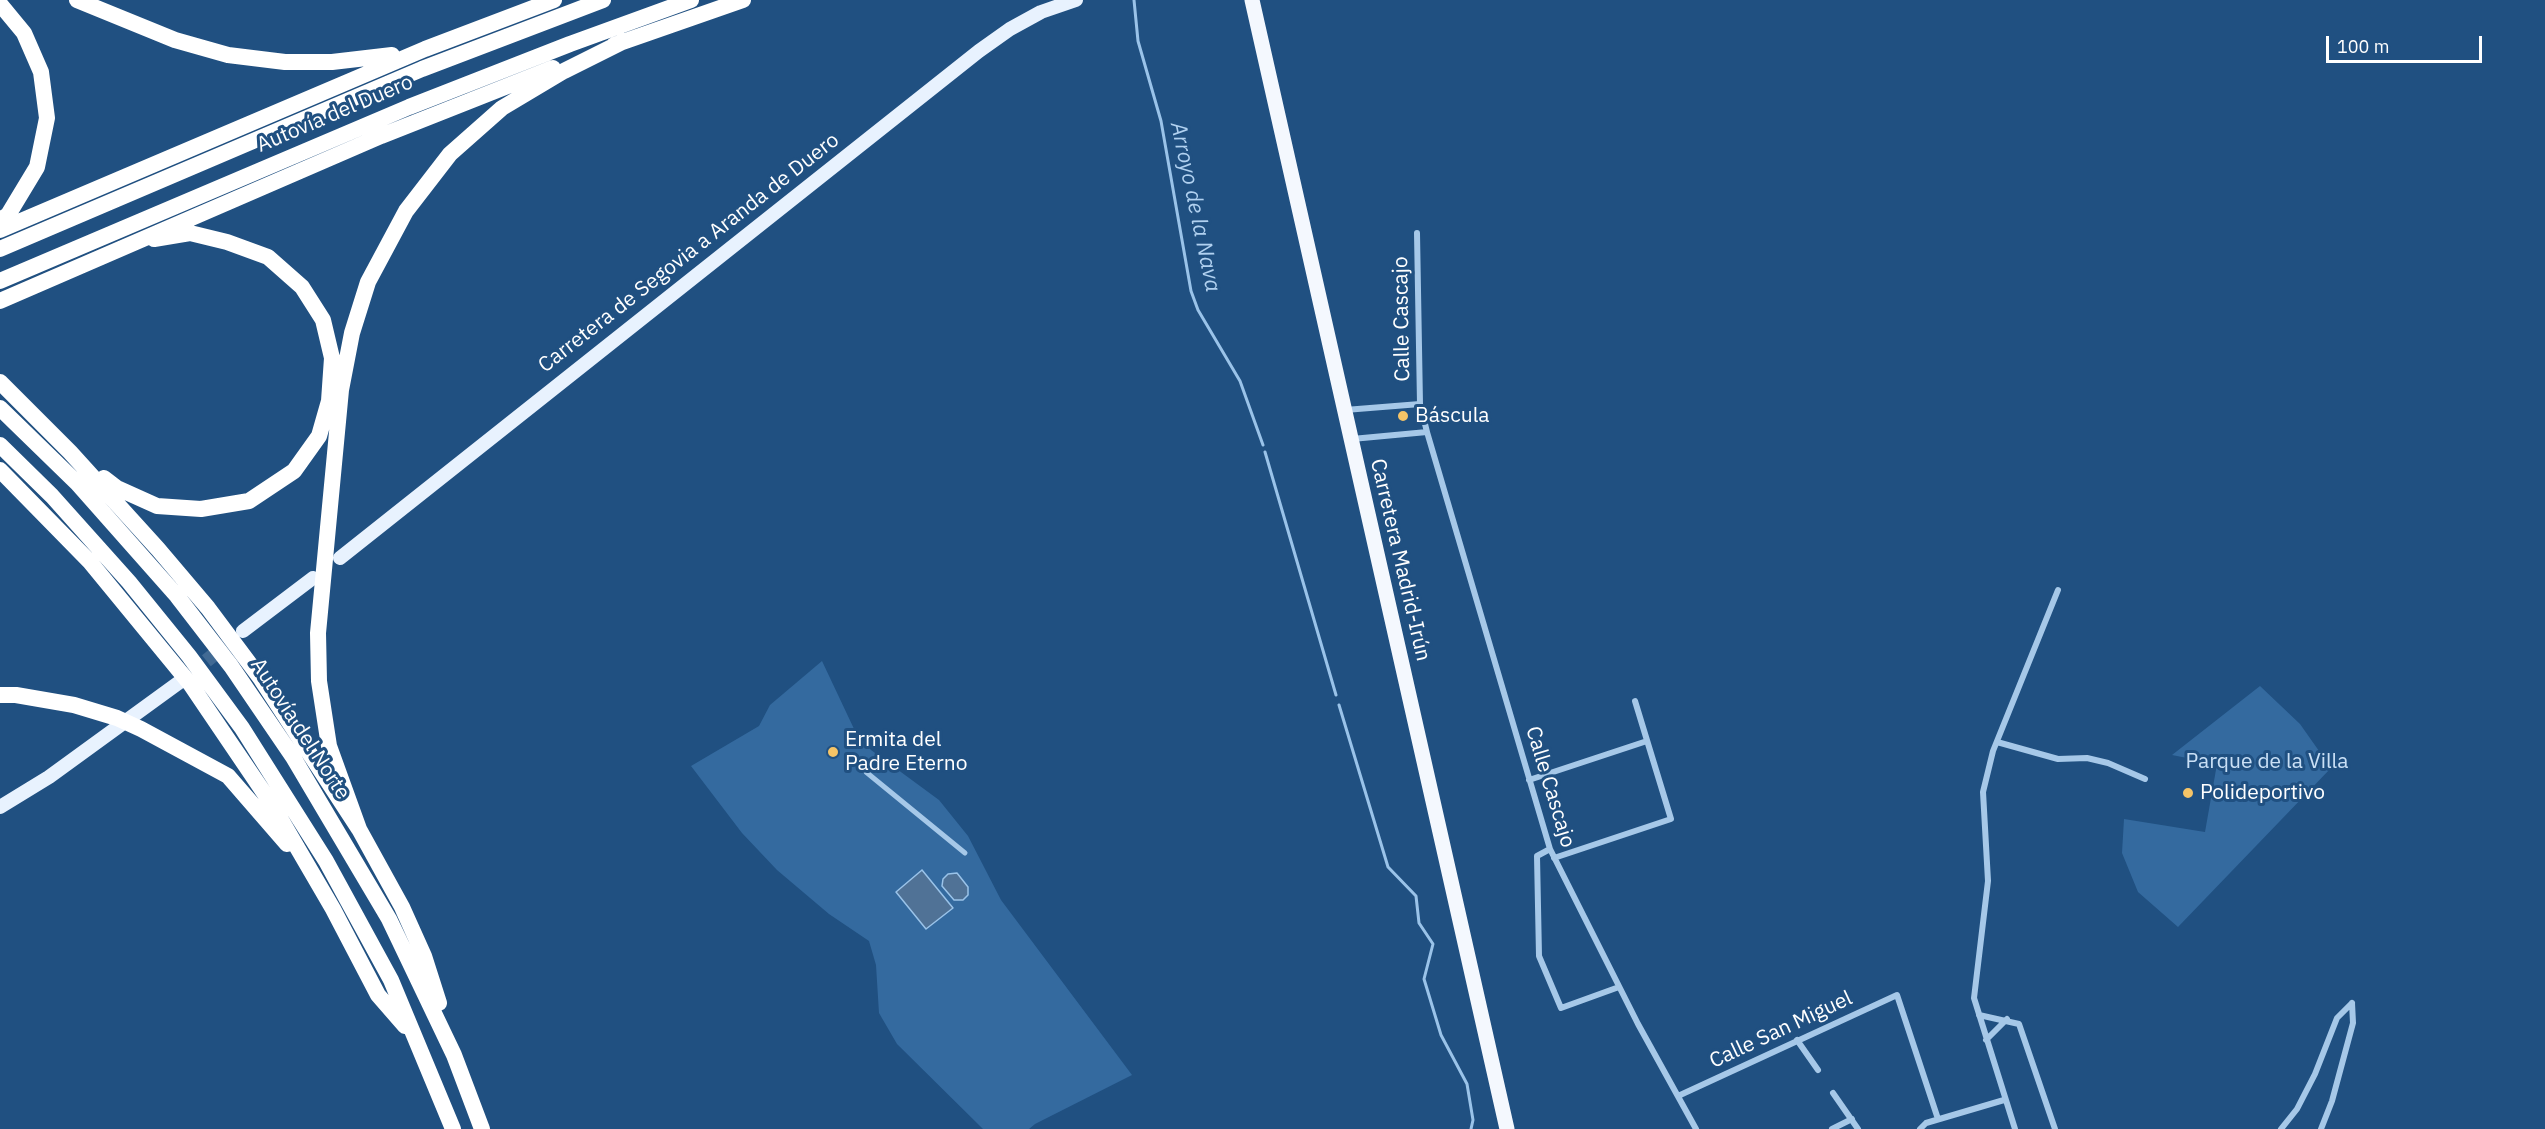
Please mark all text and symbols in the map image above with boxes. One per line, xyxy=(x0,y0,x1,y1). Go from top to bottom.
scale bar xyxy=(2329,24,2485,62)
text: 100 m xyxy=(2337,35,2389,58)
street label: Autovía del Duero xyxy=(253,70,417,158)
water label: Arroyo de la Nava xyxy=(1164,120,1226,294)
street label: Carretera de Segovia a Aranda de Duero xyxy=(534,128,844,378)
street label: Calle Cascajo xyxy=(1388,256,1416,382)
place label: Báscula xyxy=(1415,403,1490,429)
marker: Báscula xyxy=(1396,409,1410,423)
street label: Carretera Madrid-Irún xyxy=(1364,456,1436,664)
street label: Autovía del Norte xyxy=(245,654,355,804)
street label: Calle Cascajo xyxy=(1520,723,1580,851)
place label: Ermita del Padre Eterno xyxy=(845,727,967,777)
marker: Ermita del Padre Eterno xyxy=(826,745,840,759)
park label: Parque de la Villa xyxy=(2185,749,2349,775)
place label: Polideportivo xyxy=(2200,780,2325,806)
marker: Polideportivo xyxy=(2181,786,2195,800)
street label: Calle San Miguel xyxy=(1706,986,1856,1074)

